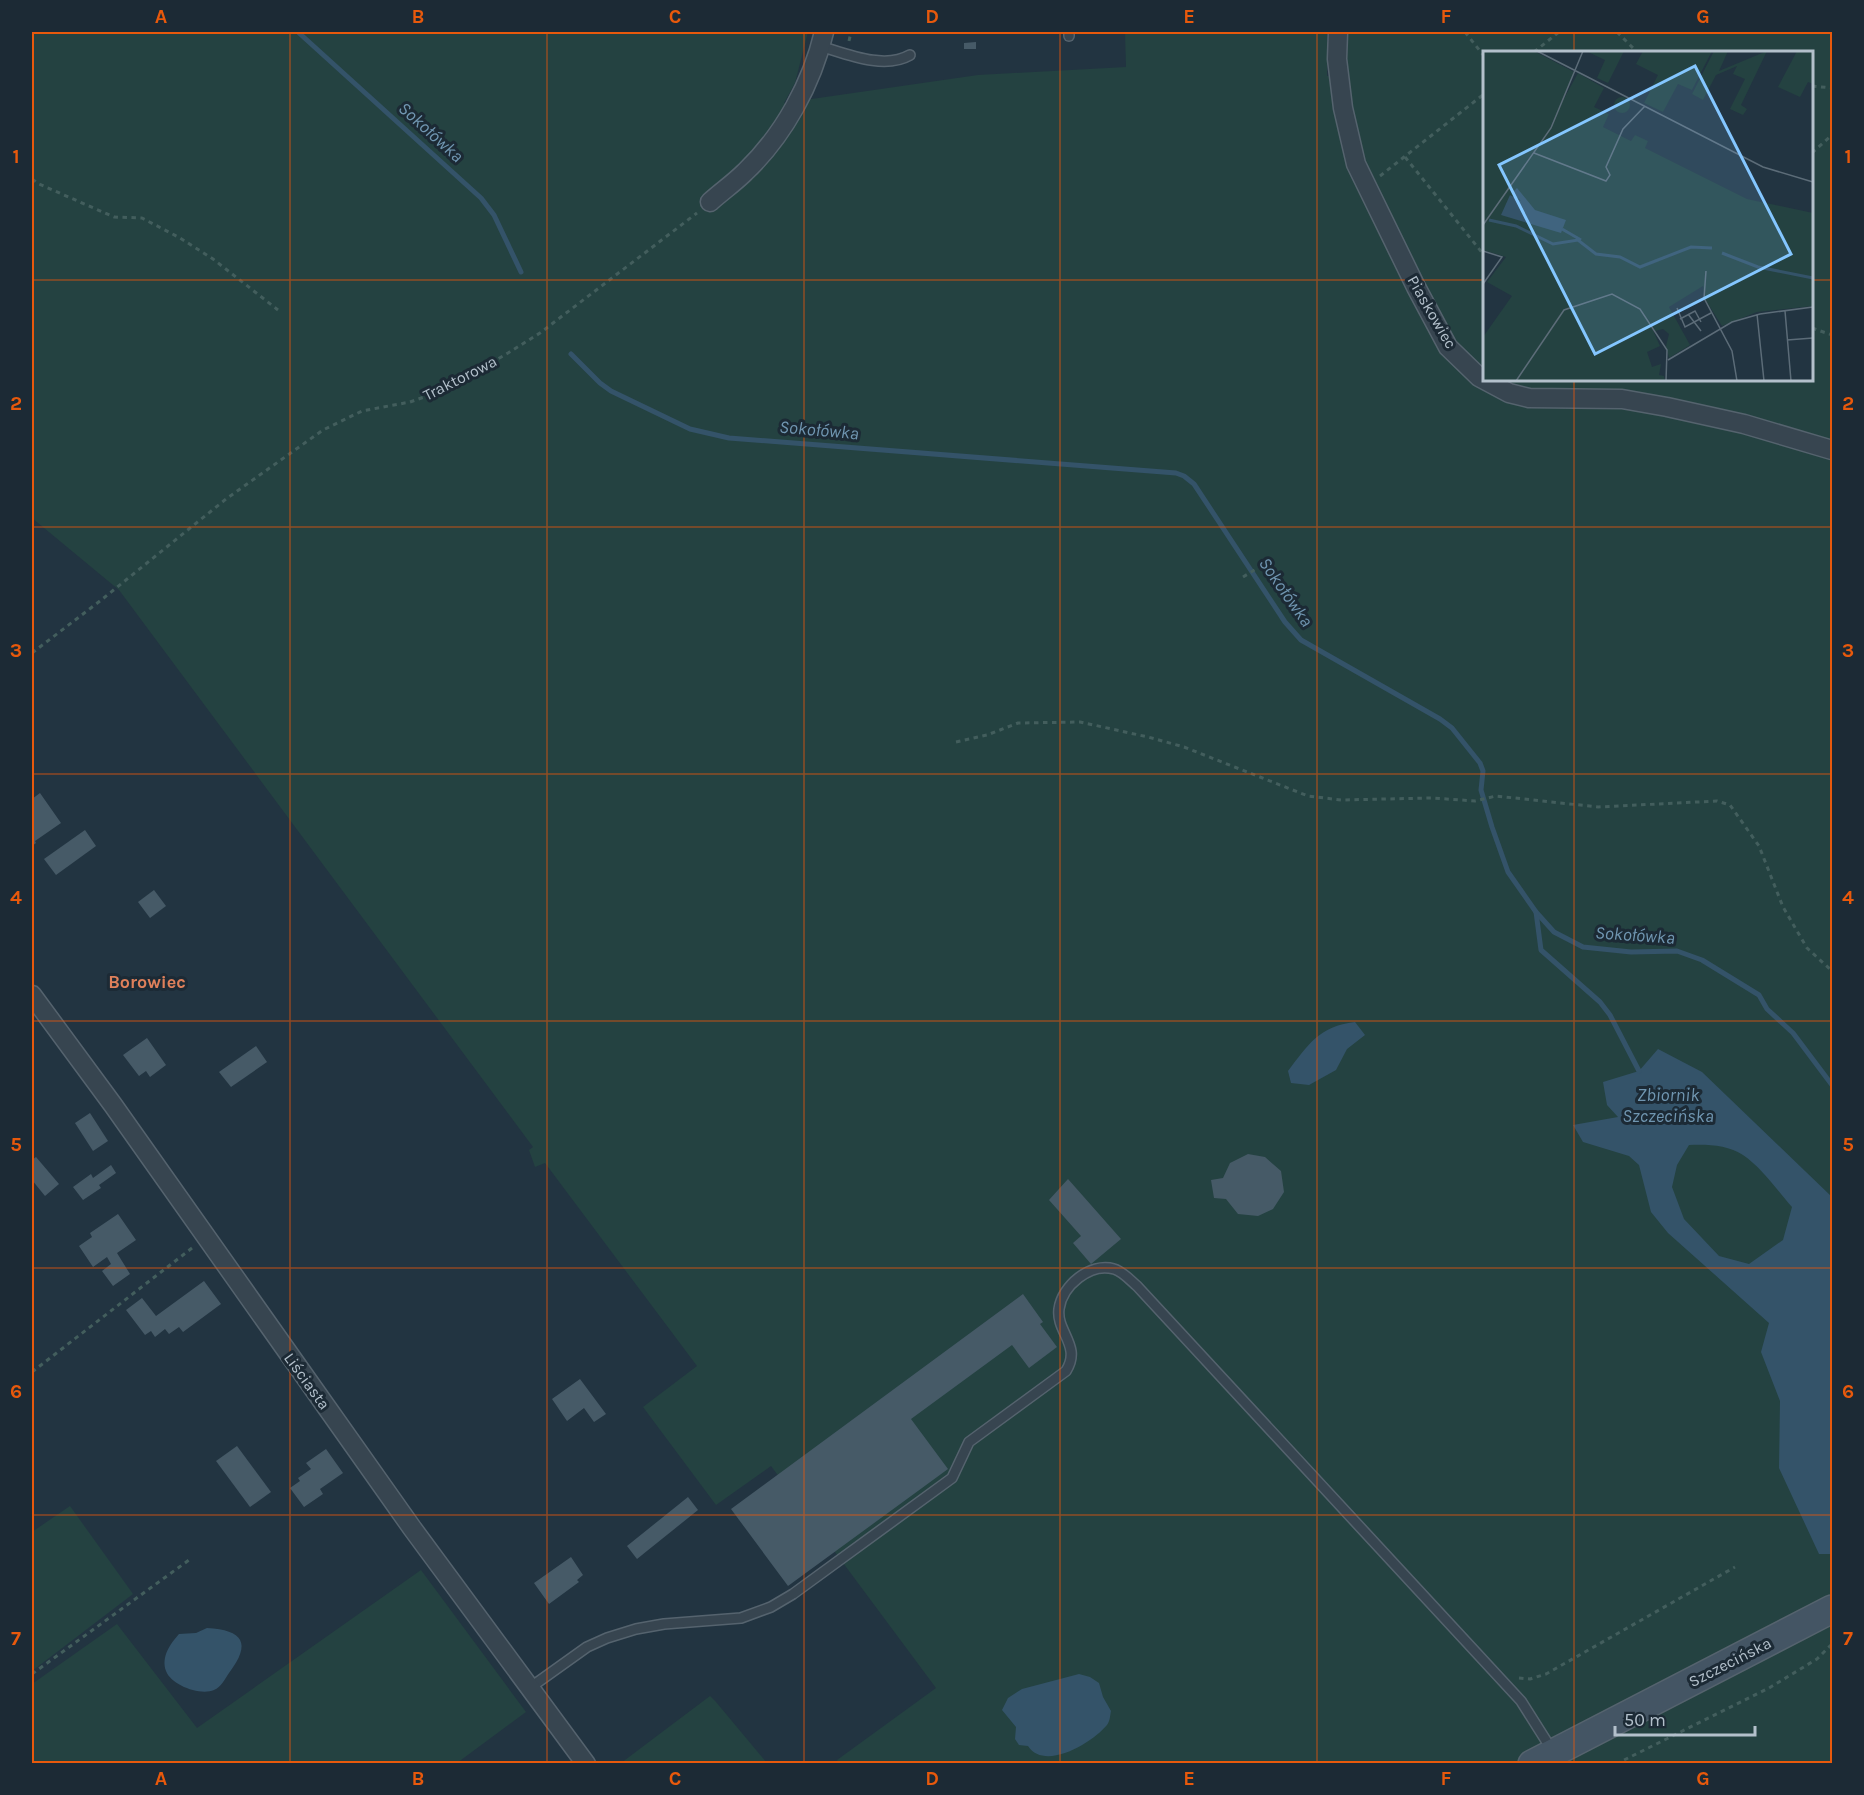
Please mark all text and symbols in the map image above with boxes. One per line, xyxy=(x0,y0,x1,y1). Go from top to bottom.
text: A xyxy=(155,5,168,28)
text: B xyxy=(412,5,424,28)
text: C xyxy=(669,5,681,28)
text: D xyxy=(925,5,939,28)
text: E xyxy=(1183,5,1195,28)
text: F xyxy=(1441,5,1452,28)
text: G xyxy=(1696,5,1710,28)
inset map xyxy=(1483,51,1813,381)
water label: Sokołówka xyxy=(394,97,468,167)
text: 1 xyxy=(12,145,20,168)
text: 1 xyxy=(1844,145,1852,168)
street label: Piaskowiec xyxy=(1403,272,1461,352)
street label: Traktorowa xyxy=(420,351,500,405)
text: 2 xyxy=(10,392,22,415)
text: 2 xyxy=(1842,392,1854,415)
water label: Sokołówka xyxy=(778,416,860,444)
water label: Sokołówka xyxy=(1254,553,1318,631)
text: 3 xyxy=(10,639,22,662)
text: 3 xyxy=(1842,639,1854,662)
text: 4 xyxy=(10,886,22,909)
text: 4 xyxy=(1842,886,1854,909)
water label: Sokołówka xyxy=(1594,921,1676,949)
district label: Borowiec xyxy=(108,971,186,993)
water label: Zbiornik Szczecińska xyxy=(1622,1084,1714,1127)
text: 5 xyxy=(10,1133,22,1156)
text: 5 xyxy=(1842,1133,1854,1156)
street label: Liściasta xyxy=(280,1349,334,1413)
text: 6 xyxy=(10,1380,22,1403)
text: 6 xyxy=(1842,1380,1854,1403)
text: 7 xyxy=(11,1627,21,1650)
text: 7 xyxy=(1843,1627,1853,1650)
street label: Szczecińska xyxy=(1685,1633,1775,1691)
scale bar xyxy=(1615,1699,1754,1737)
text: 50 m xyxy=(1624,1709,1666,1731)
text: A xyxy=(155,1767,168,1790)
text: B xyxy=(412,1767,424,1790)
text: C xyxy=(669,1767,681,1790)
text: D xyxy=(925,1767,939,1790)
text: E xyxy=(1183,1767,1195,1790)
text: F xyxy=(1441,1767,1452,1790)
text: G xyxy=(1696,1767,1710,1790)

